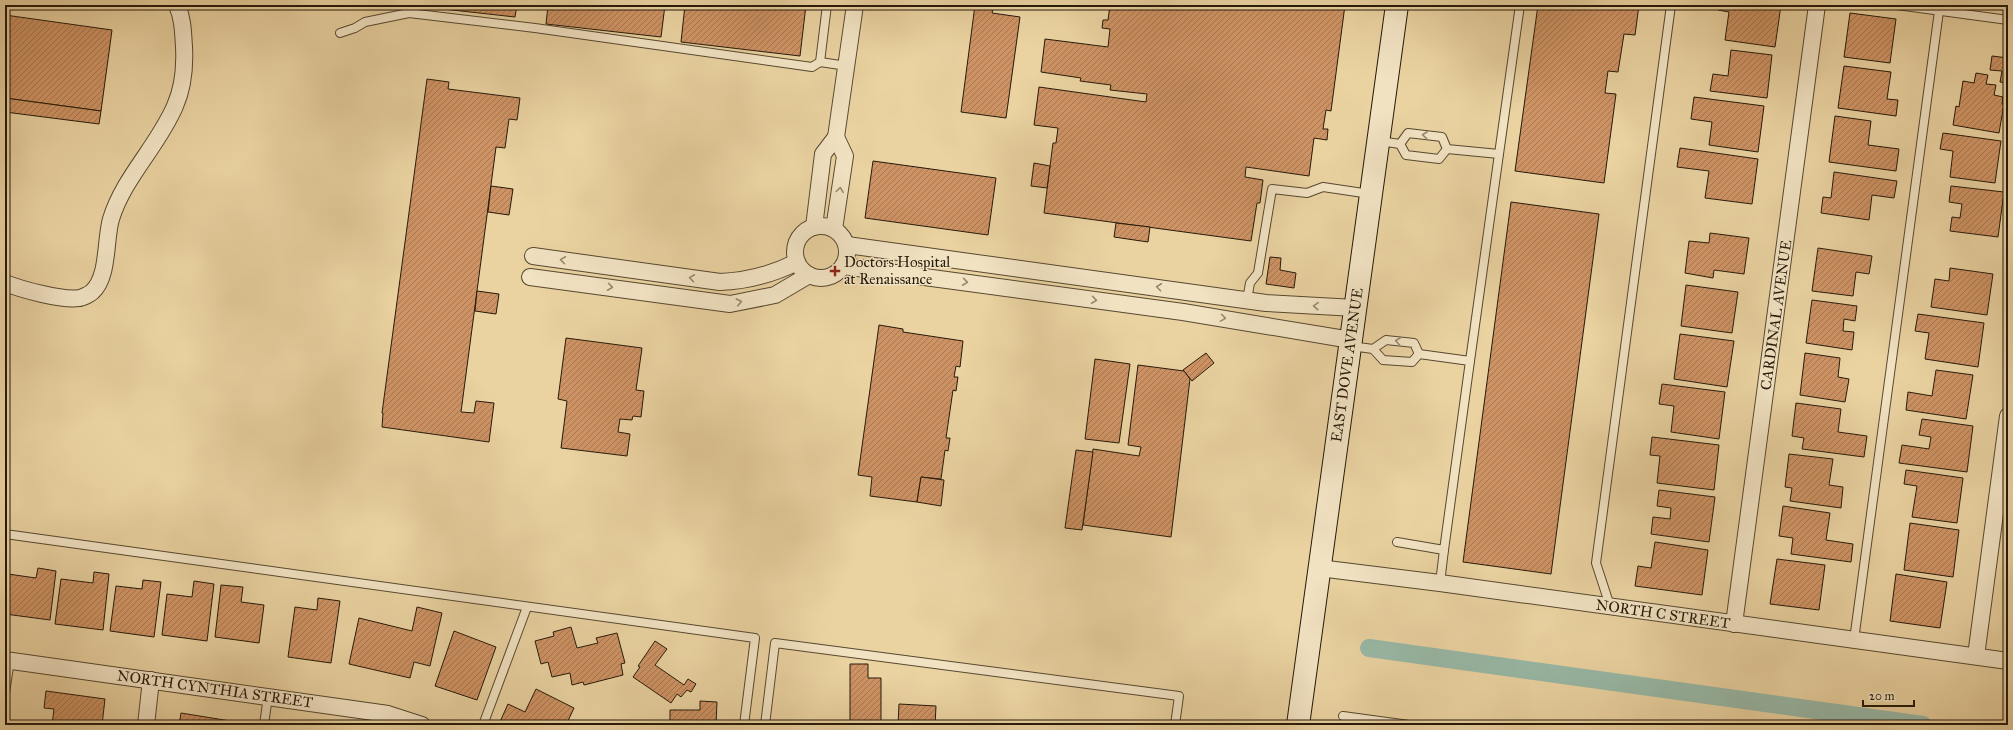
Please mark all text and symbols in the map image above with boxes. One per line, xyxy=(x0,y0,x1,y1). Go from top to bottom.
one-way arrow xyxy=(1422,131,1428,140)
one-way arrow xyxy=(835,187,844,194)
street label: CARDINAL AVENUE xyxy=(1757,239,1795,391)
place label: Doctors Hospital at Renaissance xyxy=(844,253,951,288)
one-way arrow xyxy=(560,256,566,265)
marker: Doctors Hospital at Renaissance xyxy=(829,265,841,277)
one-way arrow xyxy=(688,274,695,283)
one-way arrow xyxy=(962,277,968,286)
one-way arrow xyxy=(607,283,613,292)
one-way arrow xyxy=(1156,283,1162,292)
street label: EAST DOVE AVENUE xyxy=(1327,286,1367,443)
one-way arrow xyxy=(1091,295,1097,304)
one-way arrow xyxy=(736,298,742,306)
one-way arrow xyxy=(1313,301,1319,310)
one-way arrow xyxy=(1220,314,1226,322)
one-way arrow xyxy=(1395,337,1401,346)
street label: NORTH C STREET xyxy=(1595,596,1731,632)
street label: NORTH CYNTHIA STREET xyxy=(116,666,314,712)
scale bar xyxy=(1863,682,1914,708)
text: 20 m xyxy=(1869,689,1895,703)

